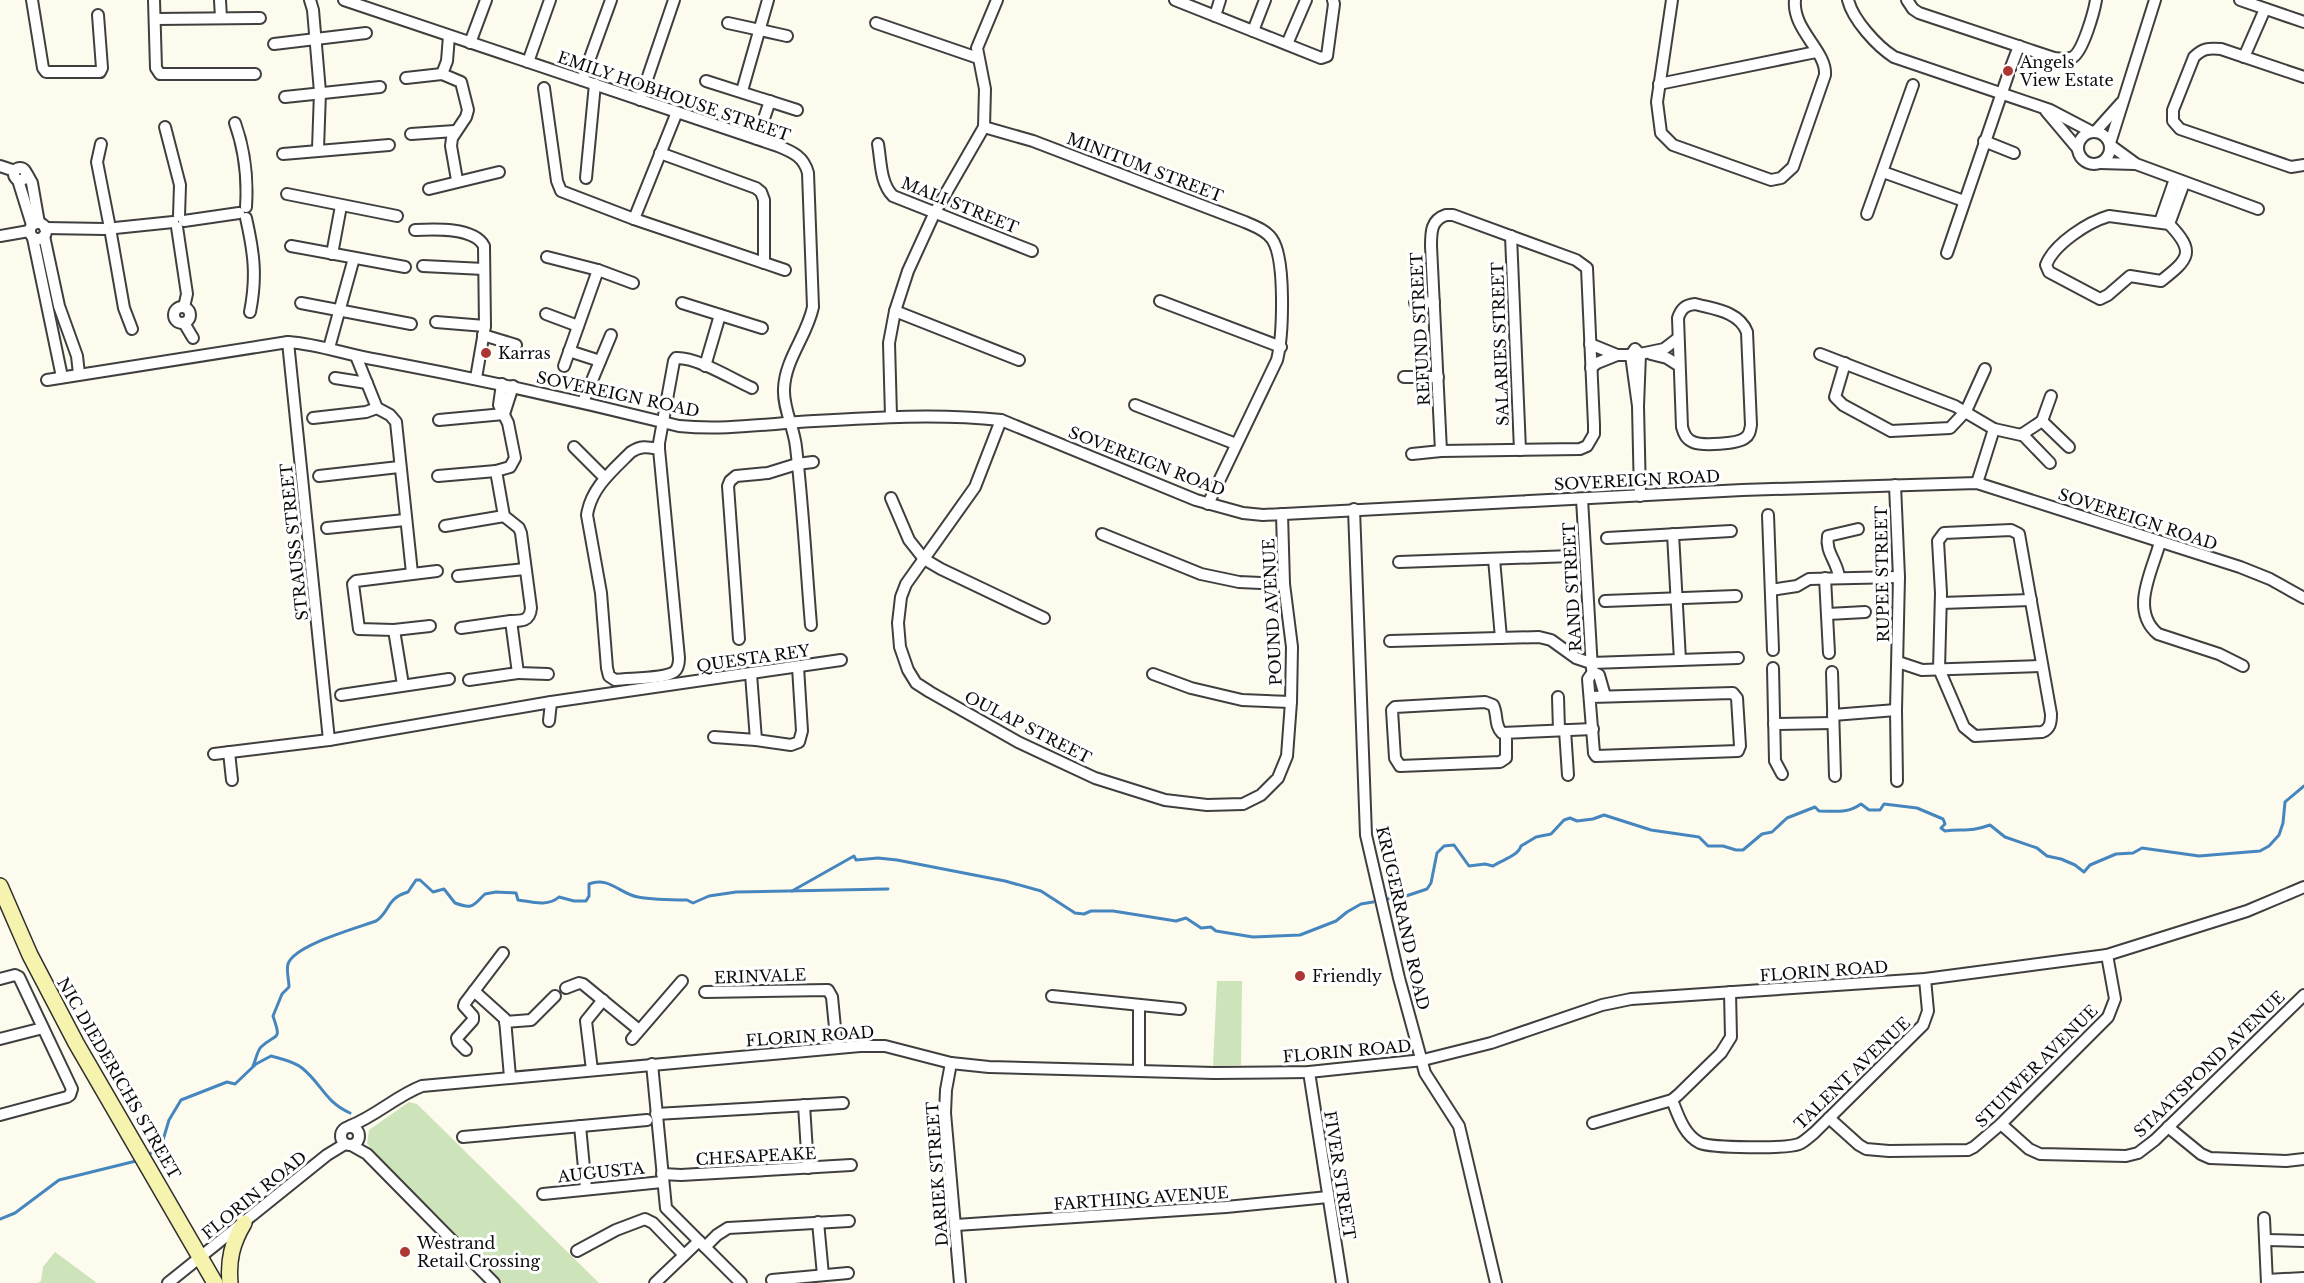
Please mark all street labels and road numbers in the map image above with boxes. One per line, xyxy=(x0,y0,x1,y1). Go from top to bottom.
street label: EMILY HOBHOUSE STREET xyxy=(555,47,793,145)
street label: MINITUM STREET xyxy=(1064,128,1226,206)
street label: MALI STREET xyxy=(899,172,1022,238)
street label: REFUND STREET xyxy=(1406,252,1434,406)
street label: SALARIES STREET xyxy=(1487,262,1513,426)
street label: SOVEREIGN ROAD xyxy=(535,367,701,421)
street label: SOVEREIGN ROAD xyxy=(1066,422,1228,500)
street label: STRAUSS STREET xyxy=(276,462,312,622)
street label: SOVEREIGN ROAD xyxy=(1553,466,1721,494)
street label: SOVEREIGN ROAD xyxy=(2056,484,2220,554)
street label: RUPEE STREET xyxy=(1871,505,1893,642)
street label: RAND STREET xyxy=(1559,521,1585,652)
street label: POUND AVENUE xyxy=(1258,538,1286,686)
street label: QUESTA REY xyxy=(695,640,811,676)
street label: OULAP STREET xyxy=(961,686,1095,768)
street label: KRUGERRAND ROAD xyxy=(1372,824,1434,1012)
street label: FLORIN ROAD xyxy=(1759,957,1889,985)
street label: ERINVALE xyxy=(714,964,806,988)
street label: NIC DIEDERICHS STREET xyxy=(53,974,185,1182)
street label: STAATSPOND AVENUE xyxy=(2129,987,2289,1141)
street label: STUIWER AVENUE xyxy=(1971,1001,2101,1131)
street label: TALENT AVENUE xyxy=(1790,1013,1914,1133)
street label: FLORIN ROAD xyxy=(745,1022,875,1050)
street label: FLORIN ROAD xyxy=(1282,1035,1412,1067)
street label: DARIEK STREET xyxy=(922,1101,952,1247)
street label: FIVER STREET xyxy=(1320,1109,1360,1241)
street label: CHESAPEAKE xyxy=(695,1143,817,1169)
street label: FLORIN ROAD xyxy=(198,1147,310,1243)
street label: AUGUSTA xyxy=(556,1157,646,1187)
street label: FARTHING AVENUE xyxy=(1053,1182,1229,1214)

